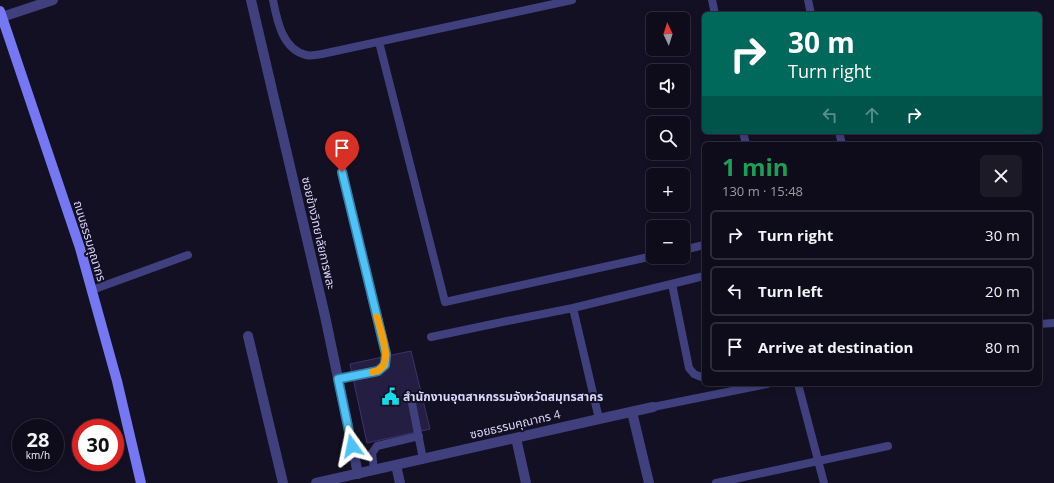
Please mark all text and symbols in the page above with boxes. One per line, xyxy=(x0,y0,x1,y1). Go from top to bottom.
north arrow xyxy=(646,12,690,56)
map controls xyxy=(646,12,690,264)
text: 30 m xyxy=(788,23,855,61)
icon: right xyxy=(722,28,774,80)
text: Turn right xyxy=(788,59,871,83)
button: sound xyxy=(646,64,690,108)
icon: left xyxy=(819,104,841,126)
icon: ahead xyxy=(861,104,883,126)
icon: right xyxy=(903,104,925,126)
button: search xyxy=(646,116,690,160)
pin xyxy=(325,131,359,172)
icon: arrive xyxy=(331,137,353,159)
text: 1 min xyxy=(722,150,789,183)
button: close xyxy=(980,155,1022,197)
button: + xyxy=(646,168,690,212)
street label: ซอยข้างวิทยาลัยการพละ xyxy=(298,175,340,291)
text: 130 m · 15:48 xyxy=(722,182,803,200)
street label: ถนนธรรมคุณากร xyxy=(70,198,110,284)
button: − xyxy=(646,220,690,264)
icon: right xyxy=(724,224,746,246)
text: Turn right xyxy=(758,225,833,245)
text: 30 m xyxy=(985,225,1020,245)
icon: left xyxy=(724,280,746,302)
text: Turn left xyxy=(758,281,823,301)
text: 20 m xyxy=(985,281,1020,301)
icon: arrive xyxy=(724,336,746,358)
text: Arrive at destination xyxy=(758,337,913,357)
text: 80 m xyxy=(985,337,1020,357)
public building icon: สำนักงานอุตสาหกรรมจังหวัดสมุทรสาคร xyxy=(380,386,400,406)
place label: สำนักงานอุตสาหกรรมจังหวัดสมุทรสาคร xyxy=(403,388,603,405)
street label: ซอยธรรมคุณากร 4 xyxy=(468,405,562,443)
speed limit sign: 30 xyxy=(72,419,124,471)
position arrow xyxy=(331,425,373,467)
text: 28 xyxy=(27,426,49,453)
text: km/h xyxy=(26,448,50,462)

